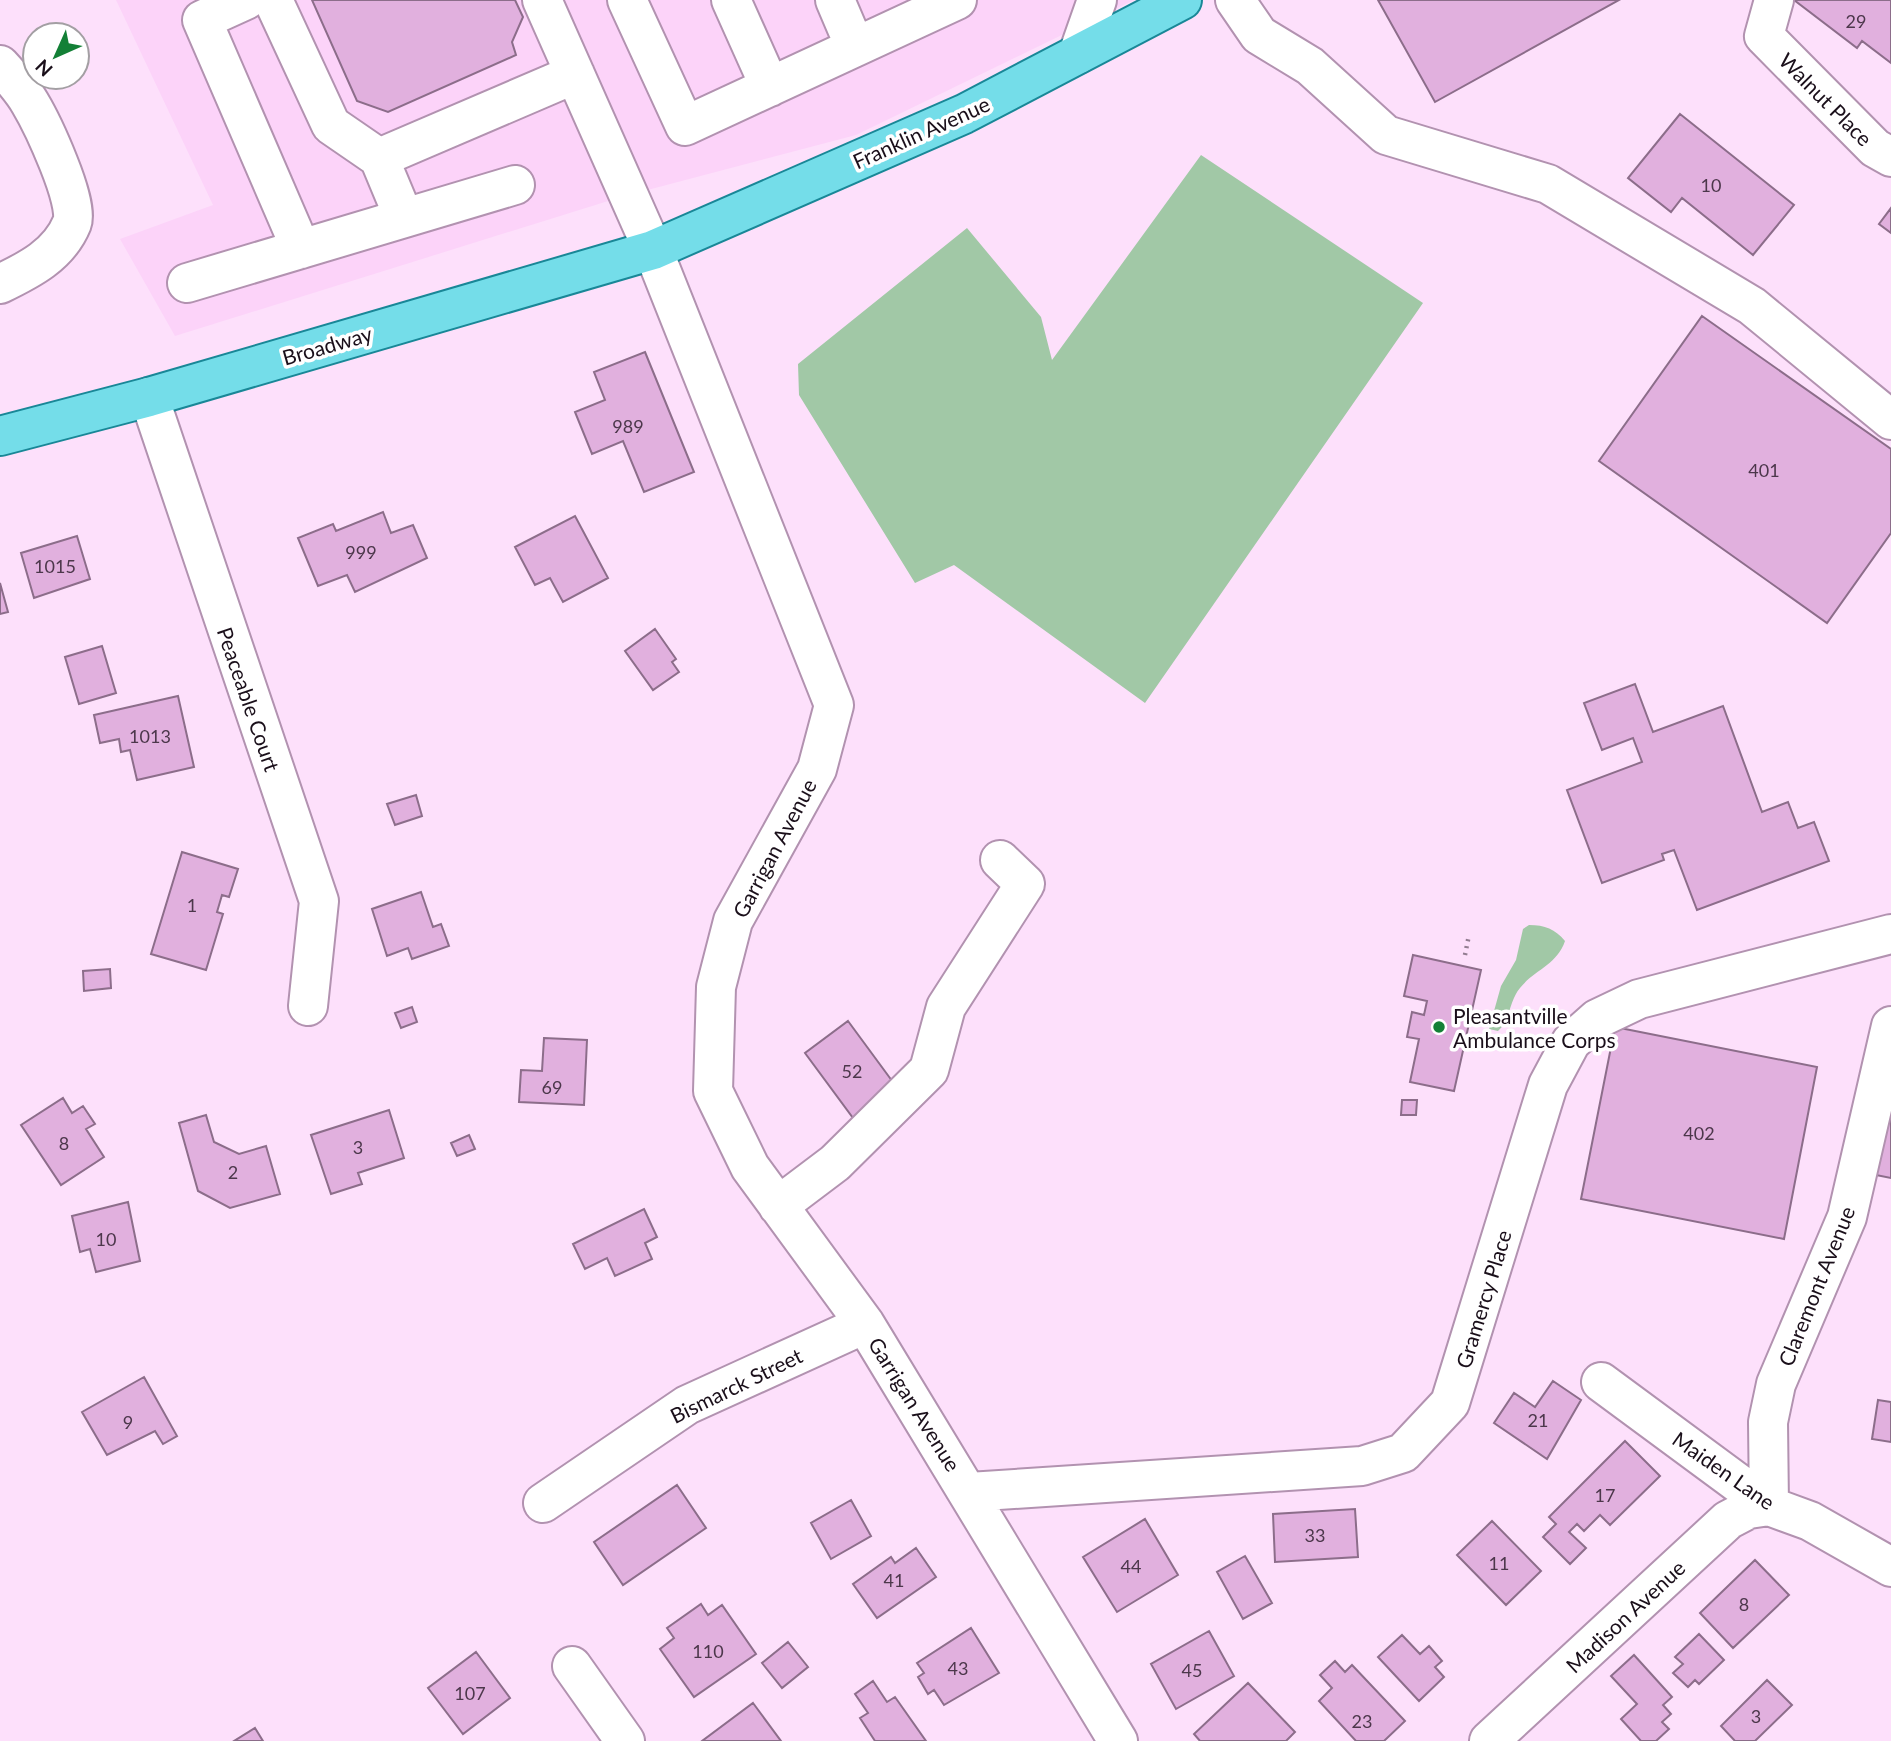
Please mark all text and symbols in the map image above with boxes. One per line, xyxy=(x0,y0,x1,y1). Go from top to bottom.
house number: 29 xyxy=(1846,10,1866,32)
north arrow xyxy=(21,21,91,91)
street label: Walnut Place xyxy=(1774,47,1878,151)
text: N xyxy=(30,55,57,82)
street label: Franklin Avenue xyxy=(849,91,993,173)
house number: 10 xyxy=(1701,174,1721,196)
street label: Broadway xyxy=(279,320,375,370)
house number: 989 xyxy=(612,415,644,437)
house number: 401 xyxy=(1748,459,1780,481)
house number: 999 xyxy=(345,541,377,563)
house number: 1015 xyxy=(34,555,76,577)
street label: Peaceable Court xyxy=(213,624,286,775)
house number: 1013 xyxy=(129,725,171,747)
street label: Garrigan Avenue xyxy=(727,774,821,922)
house number: 1 xyxy=(187,894,197,916)
place label: Pleasantville Ambulance Corps xyxy=(1453,1003,1616,1052)
marker: Pleasantville Ambulance Corps xyxy=(1431,1019,1447,1035)
house number: 52 xyxy=(842,1060,862,1082)
house number: 69 xyxy=(542,1076,562,1098)
house number: 402 xyxy=(1683,1122,1715,1144)
house number: 8 xyxy=(59,1132,69,1154)
house number: 3 xyxy=(353,1136,363,1158)
house number: 2 xyxy=(228,1161,238,1183)
street label: Claremont Avenue xyxy=(1773,1202,1859,1370)
street label: Gramercy Place xyxy=(1450,1227,1516,1371)
house number: 10 xyxy=(96,1228,116,1250)
street label: Garrigan Avenue xyxy=(864,1332,966,1476)
street label: Bismarck Street xyxy=(666,1342,807,1428)
house number: 21 xyxy=(1528,1409,1548,1431)
house number: 9 xyxy=(123,1411,133,1433)
street label: Maiden Lane xyxy=(1668,1426,1780,1514)
house number: 17 xyxy=(1595,1484,1615,1506)
house number: 33 xyxy=(1305,1524,1325,1546)
house number: 11 xyxy=(1489,1552,1509,1574)
house number: 44 xyxy=(1121,1555,1141,1577)
street label: Madison Avenue xyxy=(1560,1555,1690,1677)
house number: 41 xyxy=(884,1569,904,1591)
house number: 8 xyxy=(1739,1593,1749,1615)
house number: 110 xyxy=(692,1640,724,1662)
house number: 43 xyxy=(948,1657,968,1679)
house number: 45 xyxy=(1182,1659,1202,1681)
house number: 107 xyxy=(454,1682,486,1704)
house number: 3 xyxy=(1751,1705,1761,1727)
house number: 23 xyxy=(1352,1710,1372,1732)

